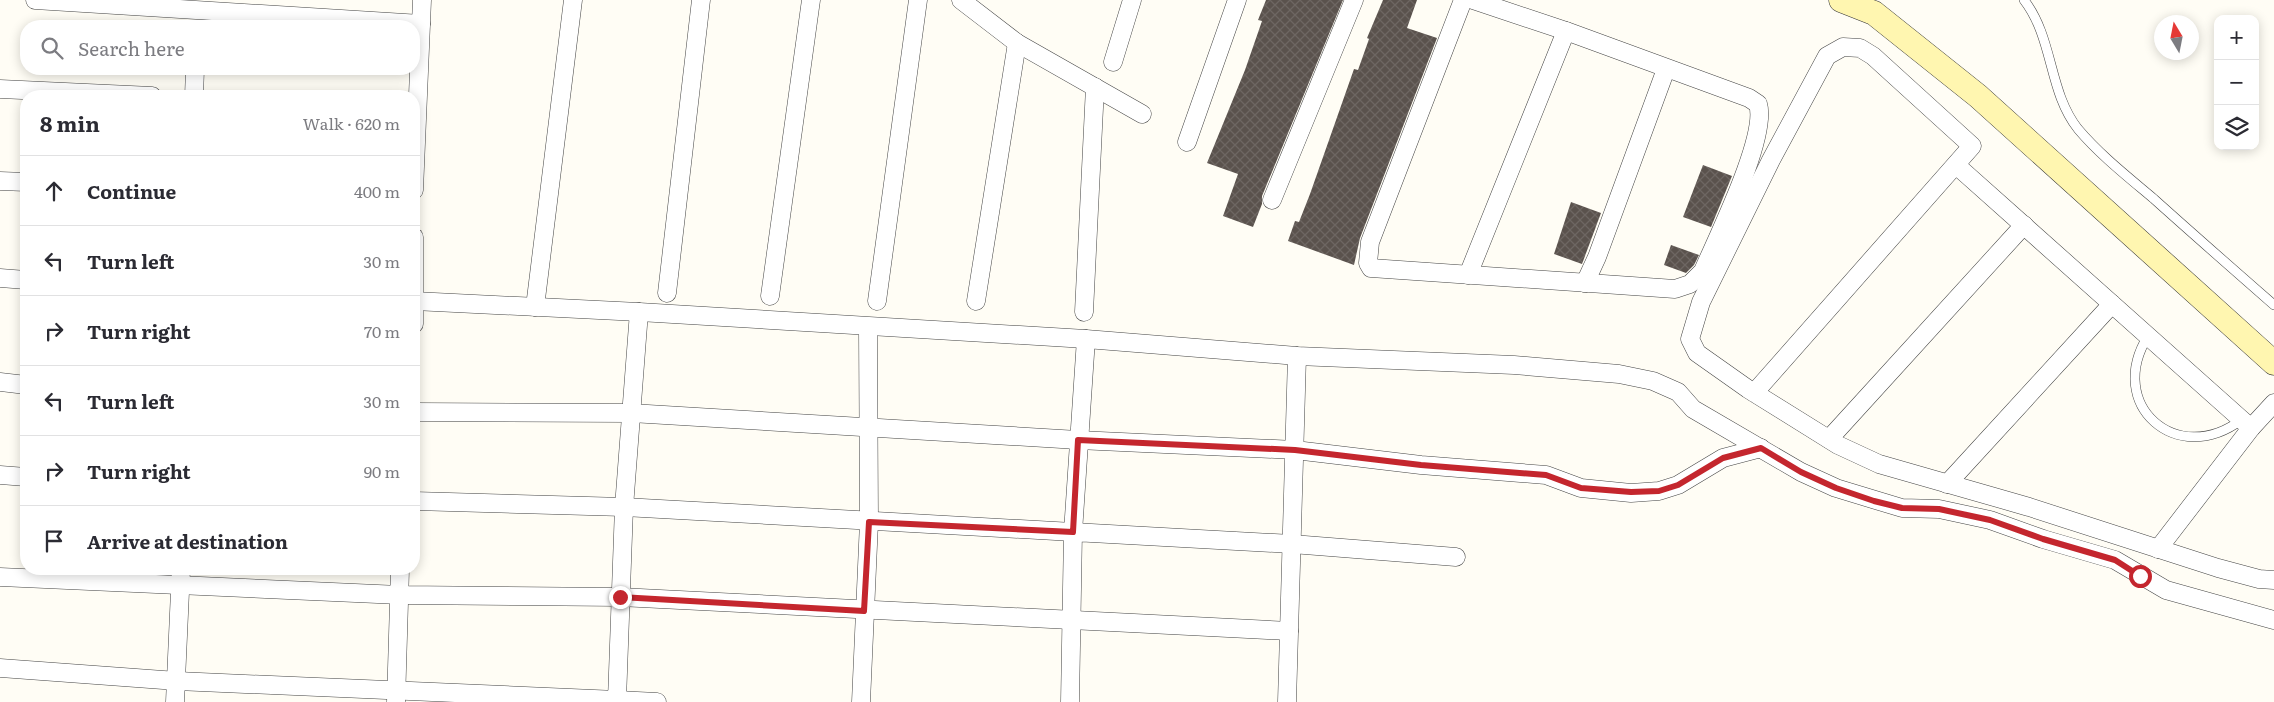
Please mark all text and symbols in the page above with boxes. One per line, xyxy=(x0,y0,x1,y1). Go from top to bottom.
north arrow xyxy=(2154,15,2199,60)
map controls xyxy=(2214,15,2259,150)
button: + xyxy=(2214,15,2259,60)
search box xyxy=(20,20,420,75)
icon: search xyxy=(38,34,66,62)
text: Search here xyxy=(78,34,185,62)
button: − xyxy=(2214,60,2259,105)
button: layers xyxy=(2214,105,2259,150)
text: 8 min xyxy=(40,107,100,138)
text: Walk · 620 m xyxy=(303,111,400,135)
icon: ahead xyxy=(40,177,68,205)
text: Continue xyxy=(87,177,176,205)
text: 400 m xyxy=(354,179,400,203)
icon: left xyxy=(40,247,68,275)
text: Turn left xyxy=(87,247,174,275)
text: 30 m xyxy=(363,249,400,273)
icon: right xyxy=(40,317,68,345)
text: Turn right xyxy=(87,317,191,345)
text: 70 m xyxy=(364,319,400,343)
icon: left xyxy=(40,387,68,415)
text: Turn left xyxy=(87,387,174,415)
text: 30 m xyxy=(363,389,400,413)
icon: right xyxy=(40,457,68,485)
text: Turn right xyxy=(87,457,191,485)
text: 90 m xyxy=(364,459,400,483)
icon: arrive xyxy=(40,527,68,555)
text: Arrive at destination xyxy=(87,527,288,555)
route start xyxy=(2129,565,2152,588)
route end xyxy=(609,586,632,609)

